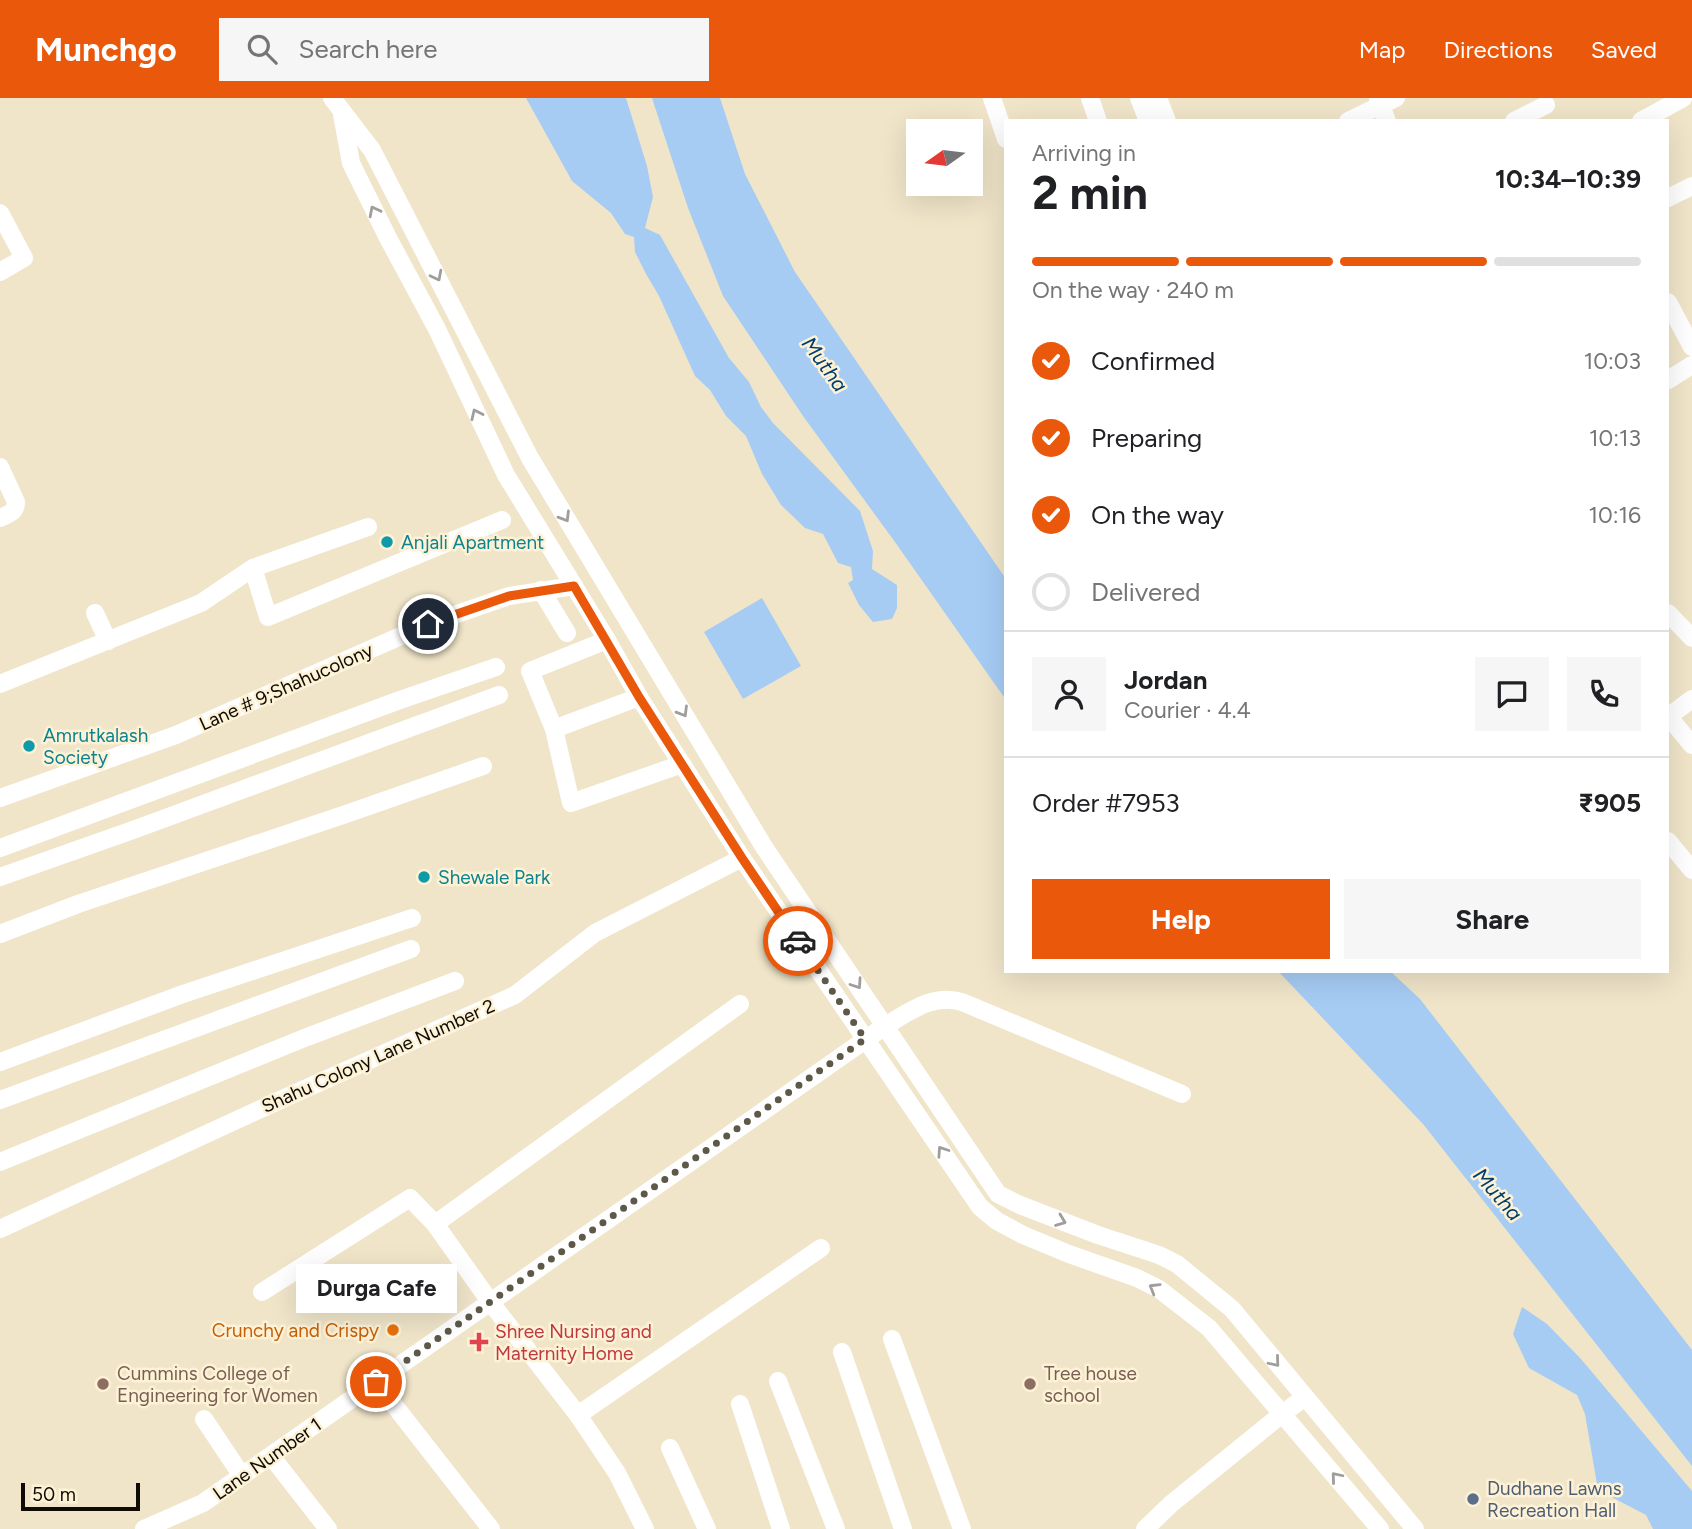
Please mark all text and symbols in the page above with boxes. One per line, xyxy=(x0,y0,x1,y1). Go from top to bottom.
search box xyxy=(219,18,709,81)
text: Munchgo xyxy=(35,30,177,69)
icon: search xyxy=(243,30,281,68)
text: Search here xyxy=(299,33,438,65)
text: Map xyxy=(1359,35,1405,64)
text: Directions xyxy=(1443,35,1553,64)
text: Saved xyxy=(1591,35,1657,64)
north arrow xyxy=(906,119,984,196)
map controls xyxy=(906,119,983,196)
text: Arriving in xyxy=(1032,139,1136,167)
text: 10:34–10:39 xyxy=(1495,163,1641,195)
text: 2 min xyxy=(1032,165,1148,221)
one-way arrow xyxy=(369,205,383,218)
one-way arrow xyxy=(428,269,442,281)
text: On the way · 240 m xyxy=(1032,276,1234,304)
water label: Mutha xyxy=(797,332,853,396)
icon: check xyxy=(1032,342,1070,380)
text: Confirmed xyxy=(1091,345,1215,377)
text: 10:03 xyxy=(1584,347,1641,375)
one-way arrow xyxy=(471,409,485,421)
icon: check xyxy=(1032,419,1070,457)
text: Preparing xyxy=(1091,422,1202,454)
text: 10:13 xyxy=(1589,424,1641,452)
icon: check xyxy=(1032,496,1070,534)
text: On the way xyxy=(1091,499,1224,531)
text: 10:16 xyxy=(1588,501,1641,529)
one-way arrow xyxy=(557,509,570,522)
place label: Anjali Apartment xyxy=(401,531,544,554)
marker: Anjali Apartment xyxy=(379,534,395,550)
text: Delivered xyxy=(1091,576,1200,608)
pin xyxy=(398,594,458,654)
icon: home xyxy=(409,605,447,643)
street label: Lane # 9;Shahucolony xyxy=(196,638,376,736)
button: person xyxy=(1032,657,1106,731)
button: chat xyxy=(1475,657,1549,731)
button: phone xyxy=(1567,657,1641,731)
text: Jordan xyxy=(1124,664,1207,696)
text: Courier · 4.4 xyxy=(1124,696,1251,724)
one-way arrow xyxy=(674,704,687,717)
place label: Amrutkalash Society xyxy=(43,724,148,769)
marker: Amrutkalash Society xyxy=(21,738,37,754)
text: Order #7953 xyxy=(1032,787,1180,819)
text: ₹905 xyxy=(1578,787,1641,819)
place label: Shewale Park xyxy=(438,866,551,889)
marker: Shewale Park xyxy=(416,869,432,885)
button: Help xyxy=(1032,879,1330,959)
button: Share xyxy=(1344,879,1641,959)
courier xyxy=(763,906,833,976)
icon: car xyxy=(779,922,817,960)
one-way arrow xyxy=(849,976,861,989)
street label: Shahu Colony Lane Number 2 xyxy=(258,994,498,1118)
one-way arrow xyxy=(938,1146,950,1159)
water label: Mutha xyxy=(1468,1163,1528,1225)
one-way arrow xyxy=(1054,1212,1066,1226)
callout: Durga Cafe xyxy=(296,1263,457,1312)
text: Durga Cafe xyxy=(317,1274,436,1302)
one-way arrow xyxy=(1149,1283,1162,1296)
place label: Crunchy and Crispy xyxy=(212,1319,379,1342)
place label: Shree Nursing and Maternity Home xyxy=(495,1320,652,1365)
marker: Crunchy and Crispy xyxy=(385,1322,401,1338)
marker: Shree Nursing and Maternity Home xyxy=(469,1332,489,1352)
pin xyxy=(346,1352,406,1412)
one-way arrow xyxy=(1267,1354,1280,1366)
place label: Cummins College of Engineering for Women xyxy=(117,1362,318,1407)
place label: Tree house school xyxy=(1044,1362,1137,1407)
icon: bag xyxy=(357,1363,395,1401)
marker: Cummins College of Engineering for Women xyxy=(95,1376,111,1392)
marker: Tree house school xyxy=(1022,1376,1038,1392)
street label: Lane Number 1 xyxy=(208,1413,326,1505)
one-way arrow xyxy=(1331,1472,1344,1485)
place label: Dudhane Lawns Recreation Hall xyxy=(1487,1477,1622,1522)
scale bar xyxy=(21,1480,140,1512)
text: 50 m xyxy=(32,1483,76,1506)
marker: Dudhane Lawns Recreation Hall xyxy=(1465,1491,1481,1507)

